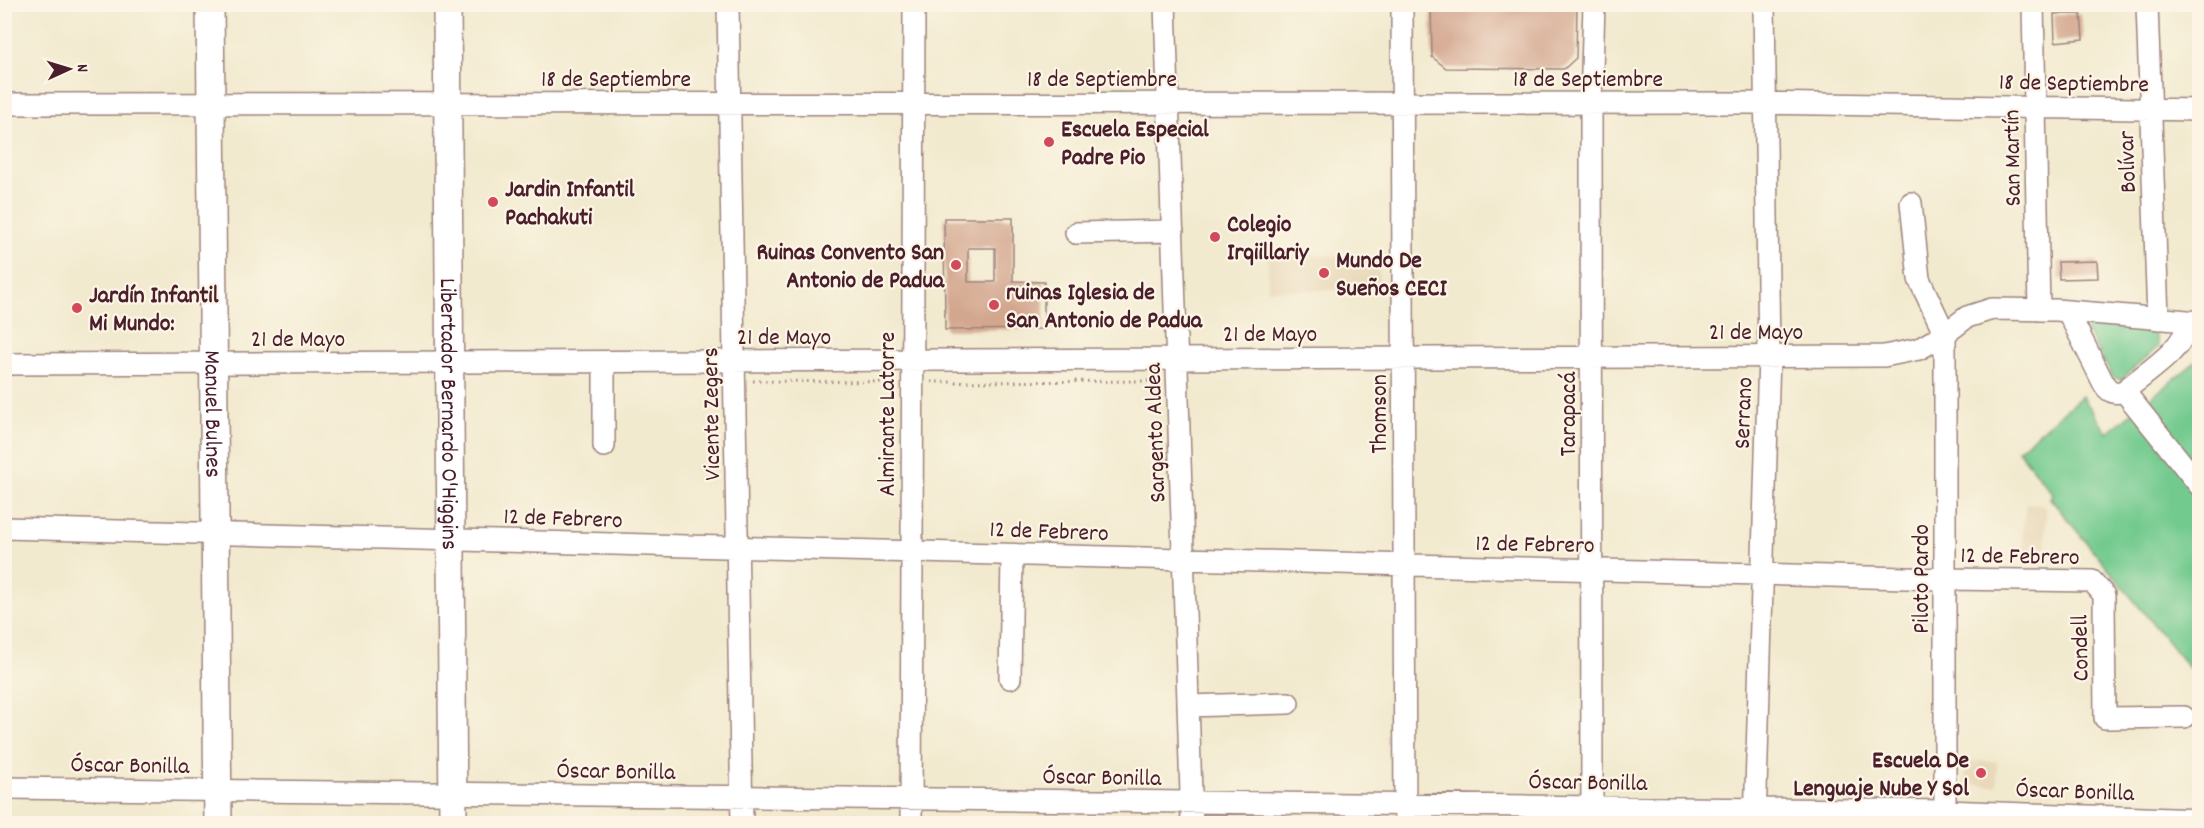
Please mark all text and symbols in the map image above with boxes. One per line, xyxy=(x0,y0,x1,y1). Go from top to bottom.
north arrow xyxy=(39,39,99,99)
text: N xyxy=(70,63,93,73)
street label: 18 de Septiembre xyxy=(541,64,691,98)
street label: 18 de Septiembre xyxy=(1027,64,1177,98)
street label: 18 de Septiembre xyxy=(1513,64,1663,98)
street label: 18 de Septiembre xyxy=(1999,67,2149,103)
street label: San Martín xyxy=(1996,109,2032,207)
place label: Escuela Especial Padre Pio xyxy=(1061,114,1209,176)
street label: Bolívar xyxy=(2111,130,2147,194)
marker: Escuela Especial Padre Pio xyxy=(1042,135,1056,149)
place label: Jardin Infantil Pachakuti xyxy=(505,174,635,236)
marker: Jardin Infantil Pachakuti xyxy=(486,195,500,209)
place label: Colegio Irqiillariy xyxy=(1227,209,1310,271)
marker: Colegio Irqiillariy xyxy=(1208,230,1222,244)
place label: Ruinas Convento San Antonio de Padua xyxy=(756,237,945,299)
place label: Mundo De Sueños CECI xyxy=(1336,245,1447,307)
marker: Ruinas Convento San Antonio de Padua xyxy=(949,258,963,272)
marker: Mundo De Sueños CECI xyxy=(1317,266,1331,280)
place label: ruinas Iglesia de San Antonio de Padua xyxy=(1006,277,1203,339)
street label: Libertador Bernardo O'Higgins xyxy=(429,278,465,550)
place label: Jardín Infantil Mi Mundo: xyxy=(89,280,219,342)
marker: ruinas Iglesia de San Antonio de Padua xyxy=(987,298,1001,312)
marker: Jardín Infantil Mi Mundo: xyxy=(70,301,84,315)
street label: 21 de Mayo xyxy=(1709,317,1803,351)
street label: 21 de Mayo xyxy=(1223,319,1317,353)
street label: 21 de Mayo xyxy=(737,322,831,356)
street label: 21 de Mayo xyxy=(251,324,345,358)
street label: Almirante Latorre xyxy=(872,332,906,496)
street label: Vicente Zegers xyxy=(695,347,731,481)
street label: Manuel Bulnes xyxy=(193,350,229,478)
street label: Sargento Aldea xyxy=(1138,362,1176,503)
street label: Tarapacá xyxy=(1553,372,1587,456)
street label: Thomson xyxy=(1364,374,1398,454)
street label: Serrano xyxy=(1727,377,1763,450)
street label: 12 de Febrero xyxy=(503,501,623,539)
street label: 12 de Febrero xyxy=(989,514,1109,552)
street label: Piloto Pardo xyxy=(1906,524,1940,634)
street label: 12 de Febrero xyxy=(1475,528,1595,564)
street label: 12 de Febrero xyxy=(1960,540,2080,576)
street label: Condell xyxy=(2064,614,2100,682)
place label: Escuela De Lenguaje Nube Y Sol xyxy=(1793,745,1969,807)
street label: Óscar Bonilla xyxy=(70,749,190,785)
street label: Óscar Bonilla xyxy=(556,755,676,791)
street label: Óscar Bonilla xyxy=(1042,761,1162,797)
street label: Óscar Bonilla xyxy=(1528,766,1648,802)
marker: Escuela De Lenguaje Nube Y Sol xyxy=(1974,766,1988,780)
street label: Óscar Bonilla xyxy=(2015,774,2136,812)

